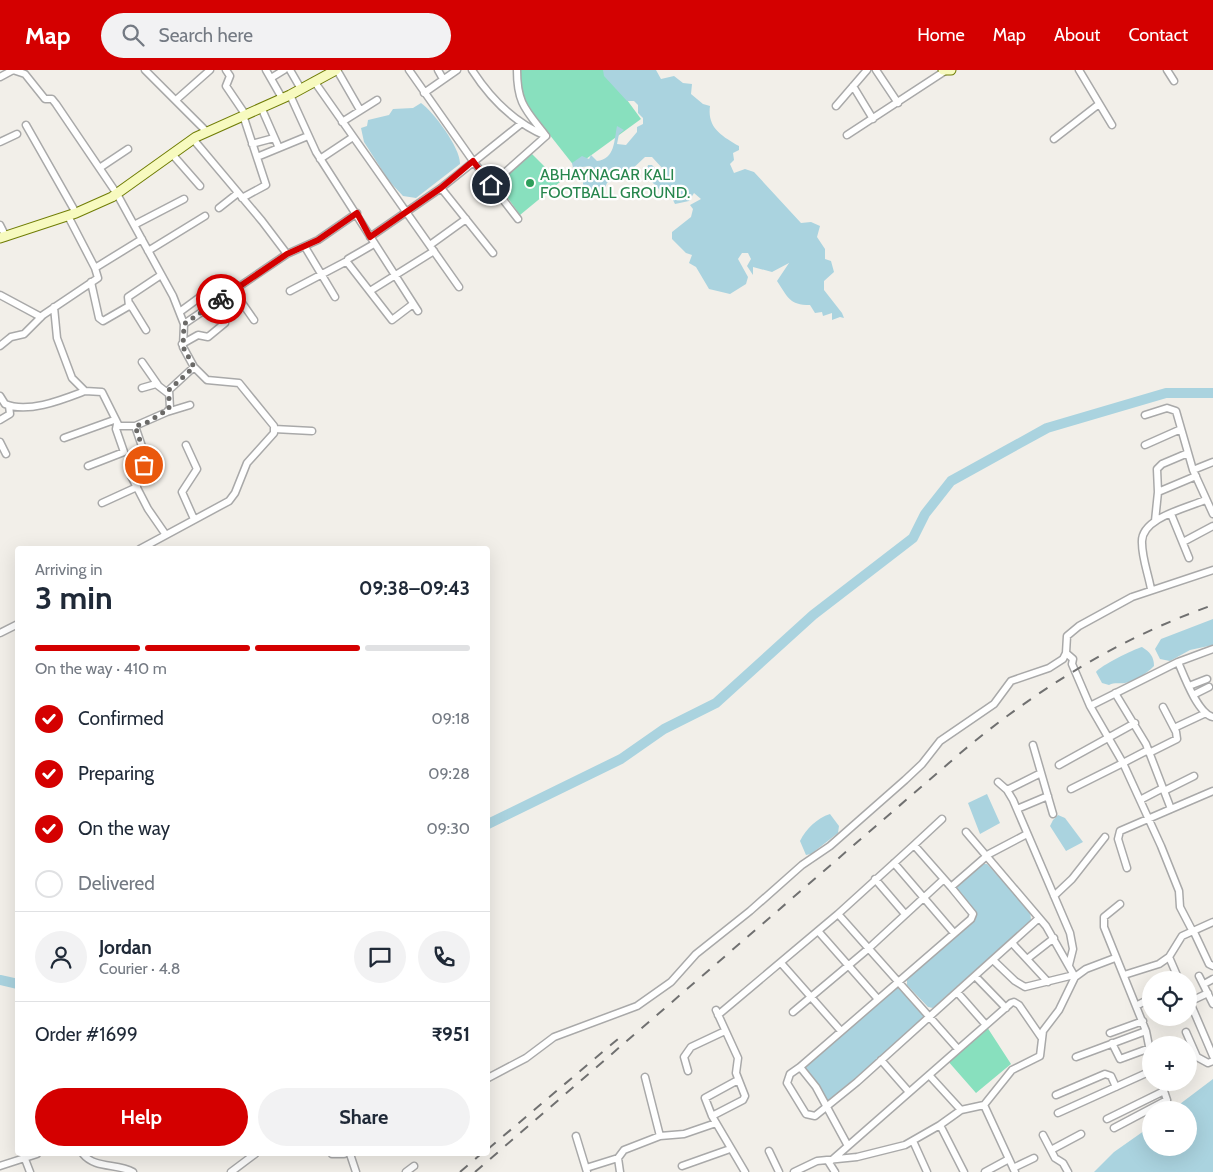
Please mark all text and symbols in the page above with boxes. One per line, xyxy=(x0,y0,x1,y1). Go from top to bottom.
search box xyxy=(101,13,451,58)
text: Map xyxy=(25,21,71,50)
icon: search xyxy=(119,21,147,49)
text: Search here xyxy=(159,24,253,47)
text: Home xyxy=(917,24,965,46)
text: Map xyxy=(993,24,1026,46)
text: About xyxy=(1054,24,1100,46)
text: Contact xyxy=(1128,24,1188,46)
pin xyxy=(470,164,512,206)
place label: ABHAYNAGAR KALI FOOTBALL GROUND. xyxy=(540,165,690,202)
icon: home xyxy=(477,171,505,199)
marker: ABHAYNAGAR KALI FOOTBALL GROUND. xyxy=(524,177,536,189)
courier xyxy=(196,274,246,324)
icon: bike xyxy=(207,285,235,313)
pin xyxy=(123,444,165,486)
icon: bag xyxy=(130,451,158,479)
text: Arriving in xyxy=(35,560,102,579)
text: 09:38–09:43 xyxy=(359,577,470,600)
text: 3 min xyxy=(35,578,113,617)
text: On the way · 410 m xyxy=(35,659,167,678)
icon: check xyxy=(35,705,63,733)
text: Confirmed xyxy=(78,707,164,730)
text: 09:18 xyxy=(432,709,470,728)
icon: check xyxy=(35,760,63,788)
text: Preparing xyxy=(78,762,154,785)
text: 09:28 xyxy=(428,764,470,783)
icon: check xyxy=(35,815,63,843)
text: On the way xyxy=(78,817,170,840)
text: 09:30 xyxy=(427,819,470,838)
text: Delivered xyxy=(78,872,155,895)
button: person xyxy=(35,931,87,983)
button: chat xyxy=(354,931,406,983)
button: phone xyxy=(418,931,470,983)
text: Jordan xyxy=(99,936,152,959)
text: Courier · 4.8 xyxy=(99,959,181,978)
map controls xyxy=(1142,971,1197,1156)
button: locate xyxy=(1142,971,1197,1026)
text: Order #1699 xyxy=(35,1023,138,1046)
text: ₹951 xyxy=(432,1023,470,1046)
button: + xyxy=(1142,1036,1197,1091)
button: Help xyxy=(35,1088,248,1146)
button: Share xyxy=(258,1088,470,1146)
button: − xyxy=(1142,1101,1197,1156)

